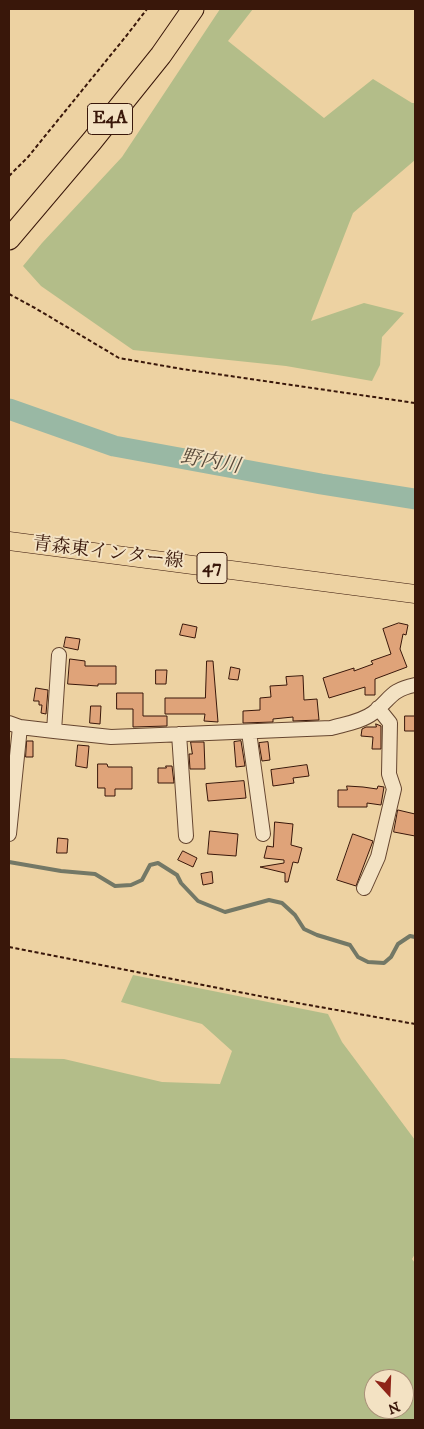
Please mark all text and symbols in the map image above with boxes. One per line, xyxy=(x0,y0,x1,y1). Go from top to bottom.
road number: E4A xyxy=(88,104,132,134)
water label: 野内川 xyxy=(178,446,242,480)
street label: 青森東インター線 xyxy=(31,533,185,575)
road number: 47 xyxy=(197,552,227,584)
north arrow xyxy=(364,1369,414,1419)
text: N xyxy=(385,1397,402,1418)

